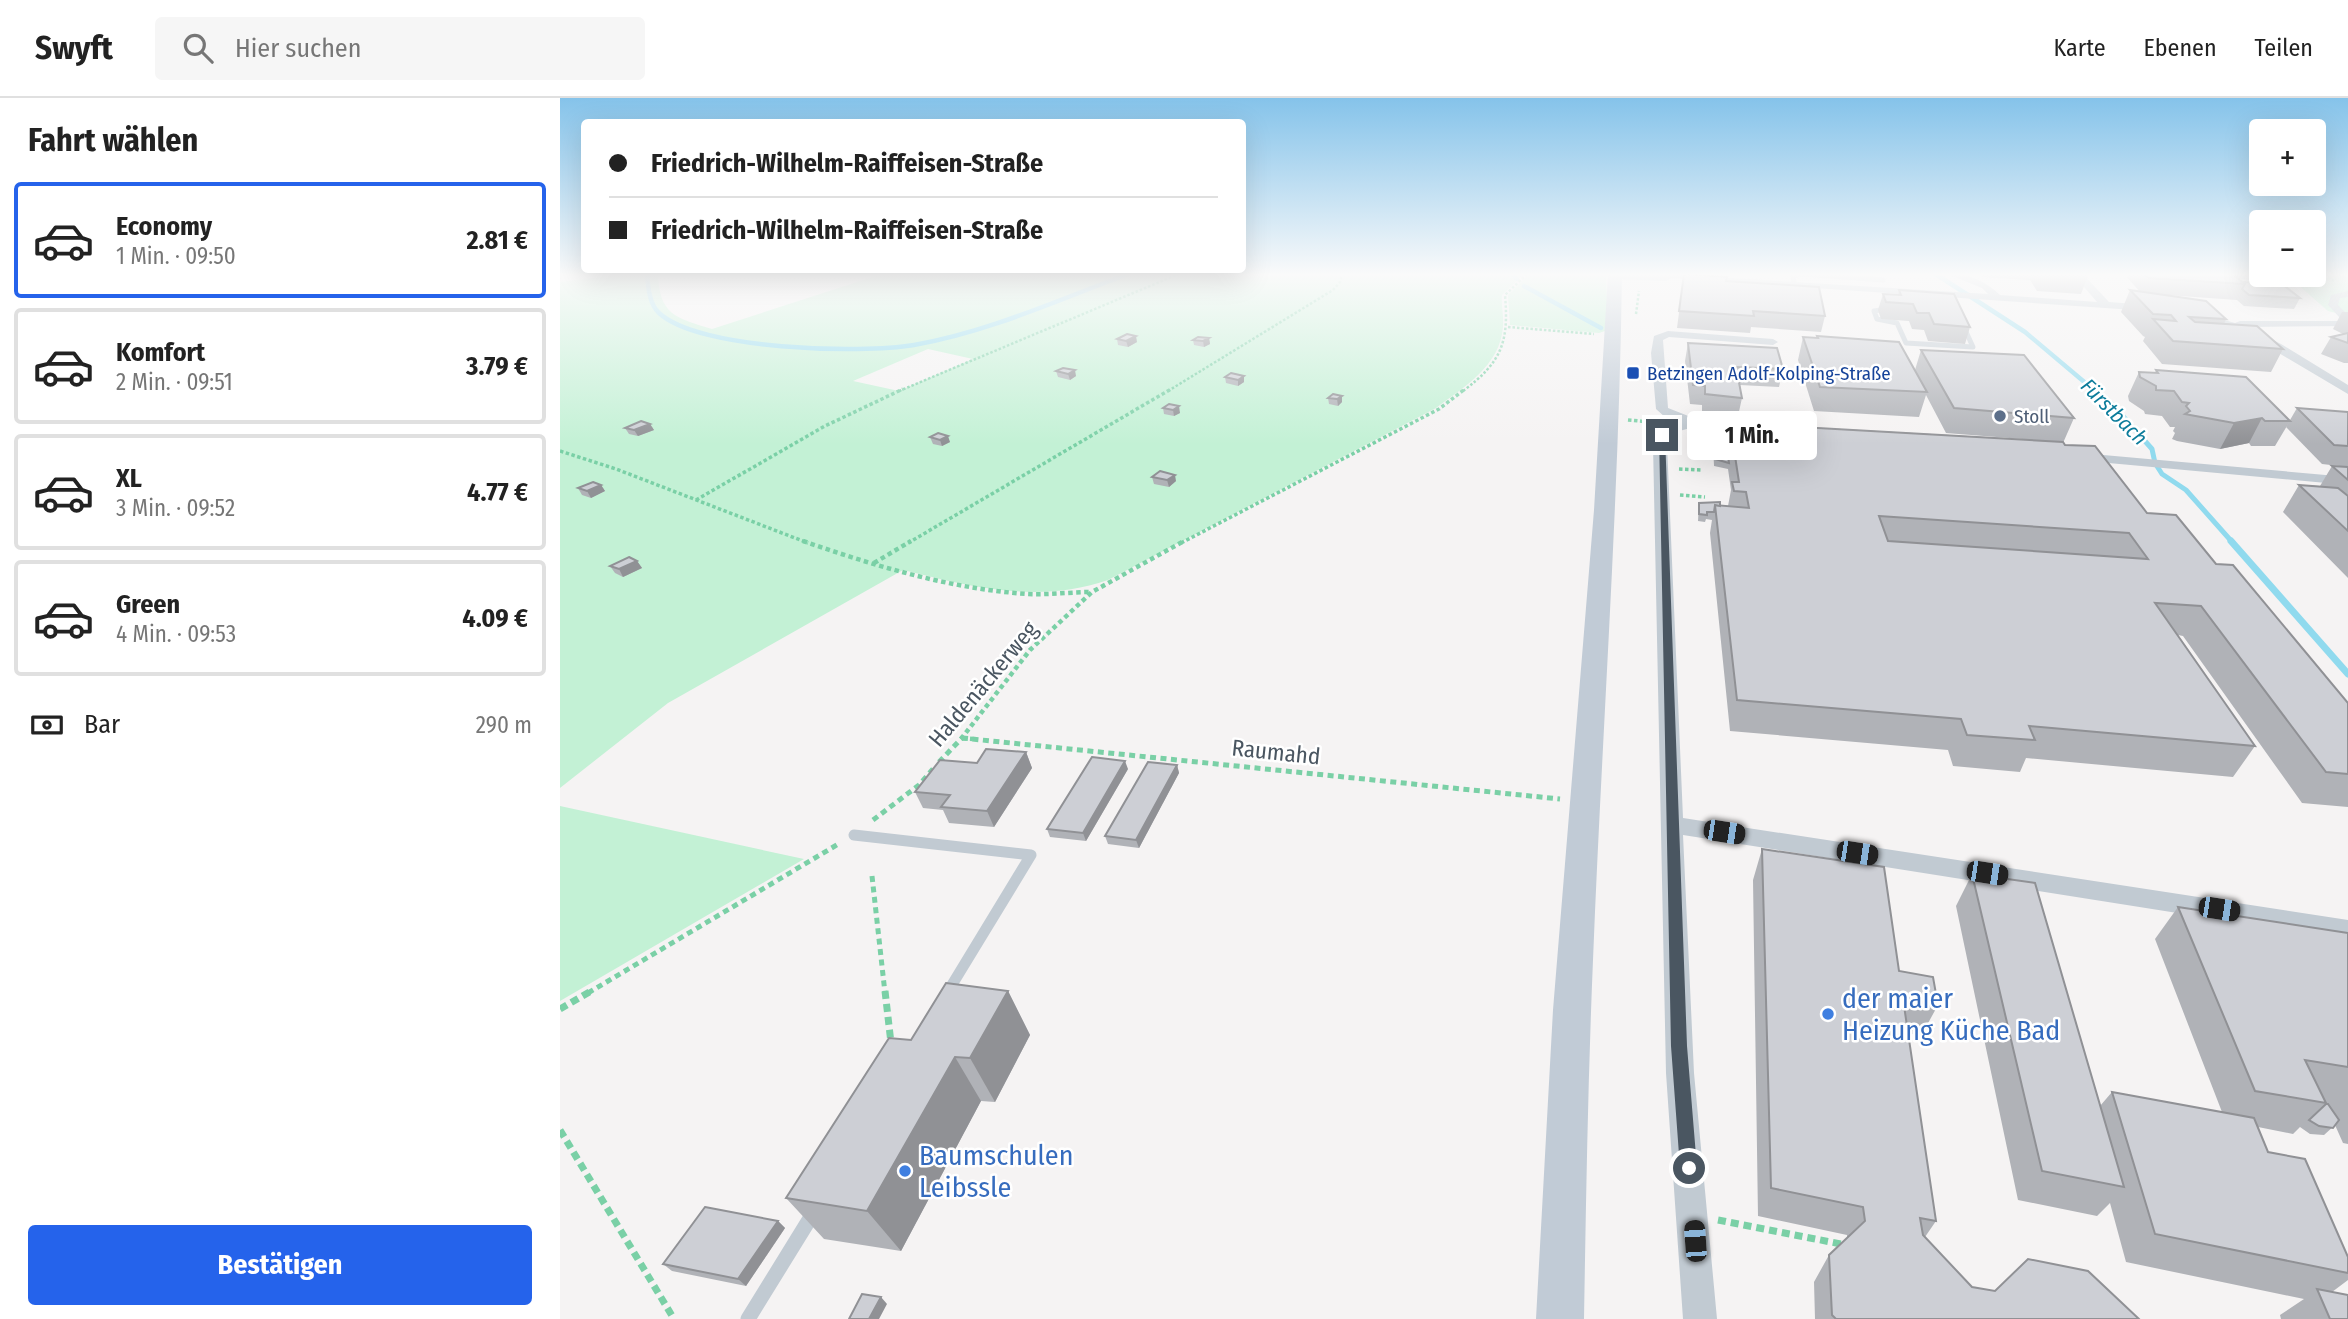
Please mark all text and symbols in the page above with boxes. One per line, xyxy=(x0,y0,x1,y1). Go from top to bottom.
search box xyxy=(155,17,645,80)
text: Swyft xyxy=(35,28,113,68)
icon: search xyxy=(179,29,217,67)
text: Hier suchen xyxy=(235,33,361,64)
text: Karte xyxy=(2054,34,2106,62)
text: Ebenen xyxy=(2144,34,2217,62)
text: Teilen xyxy=(2255,34,2313,62)
map controls xyxy=(2249,119,2326,287)
button: + xyxy=(2249,119,2326,196)
text: Fahrt wählen xyxy=(28,121,198,159)
text: Friedrich-Wilhelm-Raiffeisen-Straße xyxy=(651,148,1043,179)
icon: car xyxy=(32,209,95,272)
button: − xyxy=(2249,210,2326,287)
text: Economy xyxy=(116,211,212,242)
text: Friedrich-Wilhelm-Raiffeisen-Straße xyxy=(651,215,1043,246)
text: 2.81 € xyxy=(467,225,528,256)
text: 1 Min. · 09:50 xyxy=(116,242,236,270)
icon: car xyxy=(32,335,95,398)
text: Komfort xyxy=(116,337,205,368)
text: 3.79 € xyxy=(466,351,528,382)
place label: Betzingen Adolf-Kolping-Straße xyxy=(1647,362,1891,385)
marker: Betzingen Adolf-Kolping-Straße xyxy=(1625,365,1641,381)
text: 2 Min. · 09:51 xyxy=(116,368,233,396)
water label: Fürstbach xyxy=(2075,373,2153,451)
place label: Stoll xyxy=(2014,405,2049,428)
marker: Stoll xyxy=(1992,408,2008,424)
callout: 1 Min. xyxy=(1686,410,1816,460)
route end xyxy=(1646,419,1678,451)
text: 1 Min. xyxy=(1725,421,1779,449)
icon: car xyxy=(32,461,95,524)
text: XL xyxy=(116,463,142,494)
text: 4.77 € xyxy=(467,477,528,508)
text: 3 Min. · 09:52 xyxy=(116,494,235,522)
icon: car xyxy=(32,587,95,650)
text: Green xyxy=(116,589,180,620)
text: 4.09 € xyxy=(462,603,528,634)
street label: Haldenäckerweg xyxy=(922,615,1044,752)
text: 4 Min. · 09:53 xyxy=(116,620,236,648)
icon: cash xyxy=(28,706,66,744)
text: Bar xyxy=(84,709,120,740)
text: 290 m xyxy=(476,711,532,739)
street label: Raumahd xyxy=(1230,733,1322,771)
car xyxy=(1702,818,1747,846)
car xyxy=(1835,839,1880,867)
car xyxy=(1965,859,2010,887)
car xyxy=(2197,895,2242,923)
place label: der maier Heizung Küche Bad xyxy=(1842,982,2060,1047)
marker: der maier Heizung Küche Bad xyxy=(1820,1006,1836,1022)
place label: Baumschulen Leibssle xyxy=(919,1139,1073,1204)
route start xyxy=(1673,1152,1705,1184)
marker: Baumschulen Leibssle xyxy=(897,1163,913,1179)
car xyxy=(1684,1219,1707,1263)
button: Bestätigen xyxy=(28,1225,532,1305)

